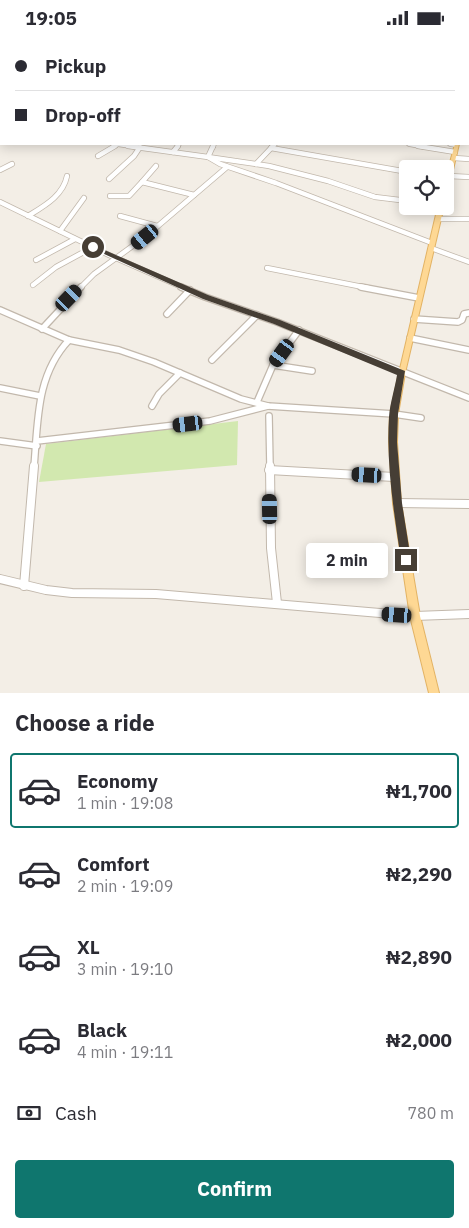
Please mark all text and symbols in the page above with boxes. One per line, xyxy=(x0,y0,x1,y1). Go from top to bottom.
text: 19:05 xyxy=(25,6,77,30)
text: Pickup xyxy=(45,54,106,78)
text: Drop-off xyxy=(45,103,121,127)
map controls xyxy=(399,160,454,215)
button: locate xyxy=(399,160,454,215)
car xyxy=(128,222,161,252)
route start xyxy=(82,236,104,258)
car xyxy=(53,282,84,314)
car xyxy=(267,336,296,370)
car xyxy=(172,415,203,433)
car xyxy=(351,467,382,483)
car xyxy=(262,494,277,524)
callout: 2 min xyxy=(306,543,388,577)
route end xyxy=(395,549,417,571)
text: 2 min xyxy=(326,550,368,570)
car xyxy=(381,606,412,624)
text: Choose a ride xyxy=(15,708,155,737)
icon: car xyxy=(17,768,62,813)
text: Economy xyxy=(77,769,158,793)
text: ₦1,700 xyxy=(386,779,452,803)
text: 1 min · 19:08 xyxy=(77,793,173,813)
icon: car xyxy=(17,851,62,896)
text: Comfort xyxy=(77,852,150,876)
text: ₦2,290 xyxy=(386,862,452,886)
text: 2 min · 19:09 xyxy=(77,876,173,896)
icon: car xyxy=(17,934,62,979)
text: XL xyxy=(77,935,100,959)
text: ₦2,890 xyxy=(386,945,452,969)
text: 3 min · 19:10 xyxy=(77,959,173,979)
icon: car xyxy=(17,1017,62,1062)
text: Black xyxy=(77,1018,127,1042)
text: ₦2,000 xyxy=(386,1028,452,1052)
text: 4 min · 19:11 xyxy=(77,1042,173,1062)
icon: cash xyxy=(15,1099,43,1127)
text: Cash xyxy=(55,1101,97,1125)
text: 780 m xyxy=(407,1103,454,1123)
button: Confirm xyxy=(15,1160,454,1218)

